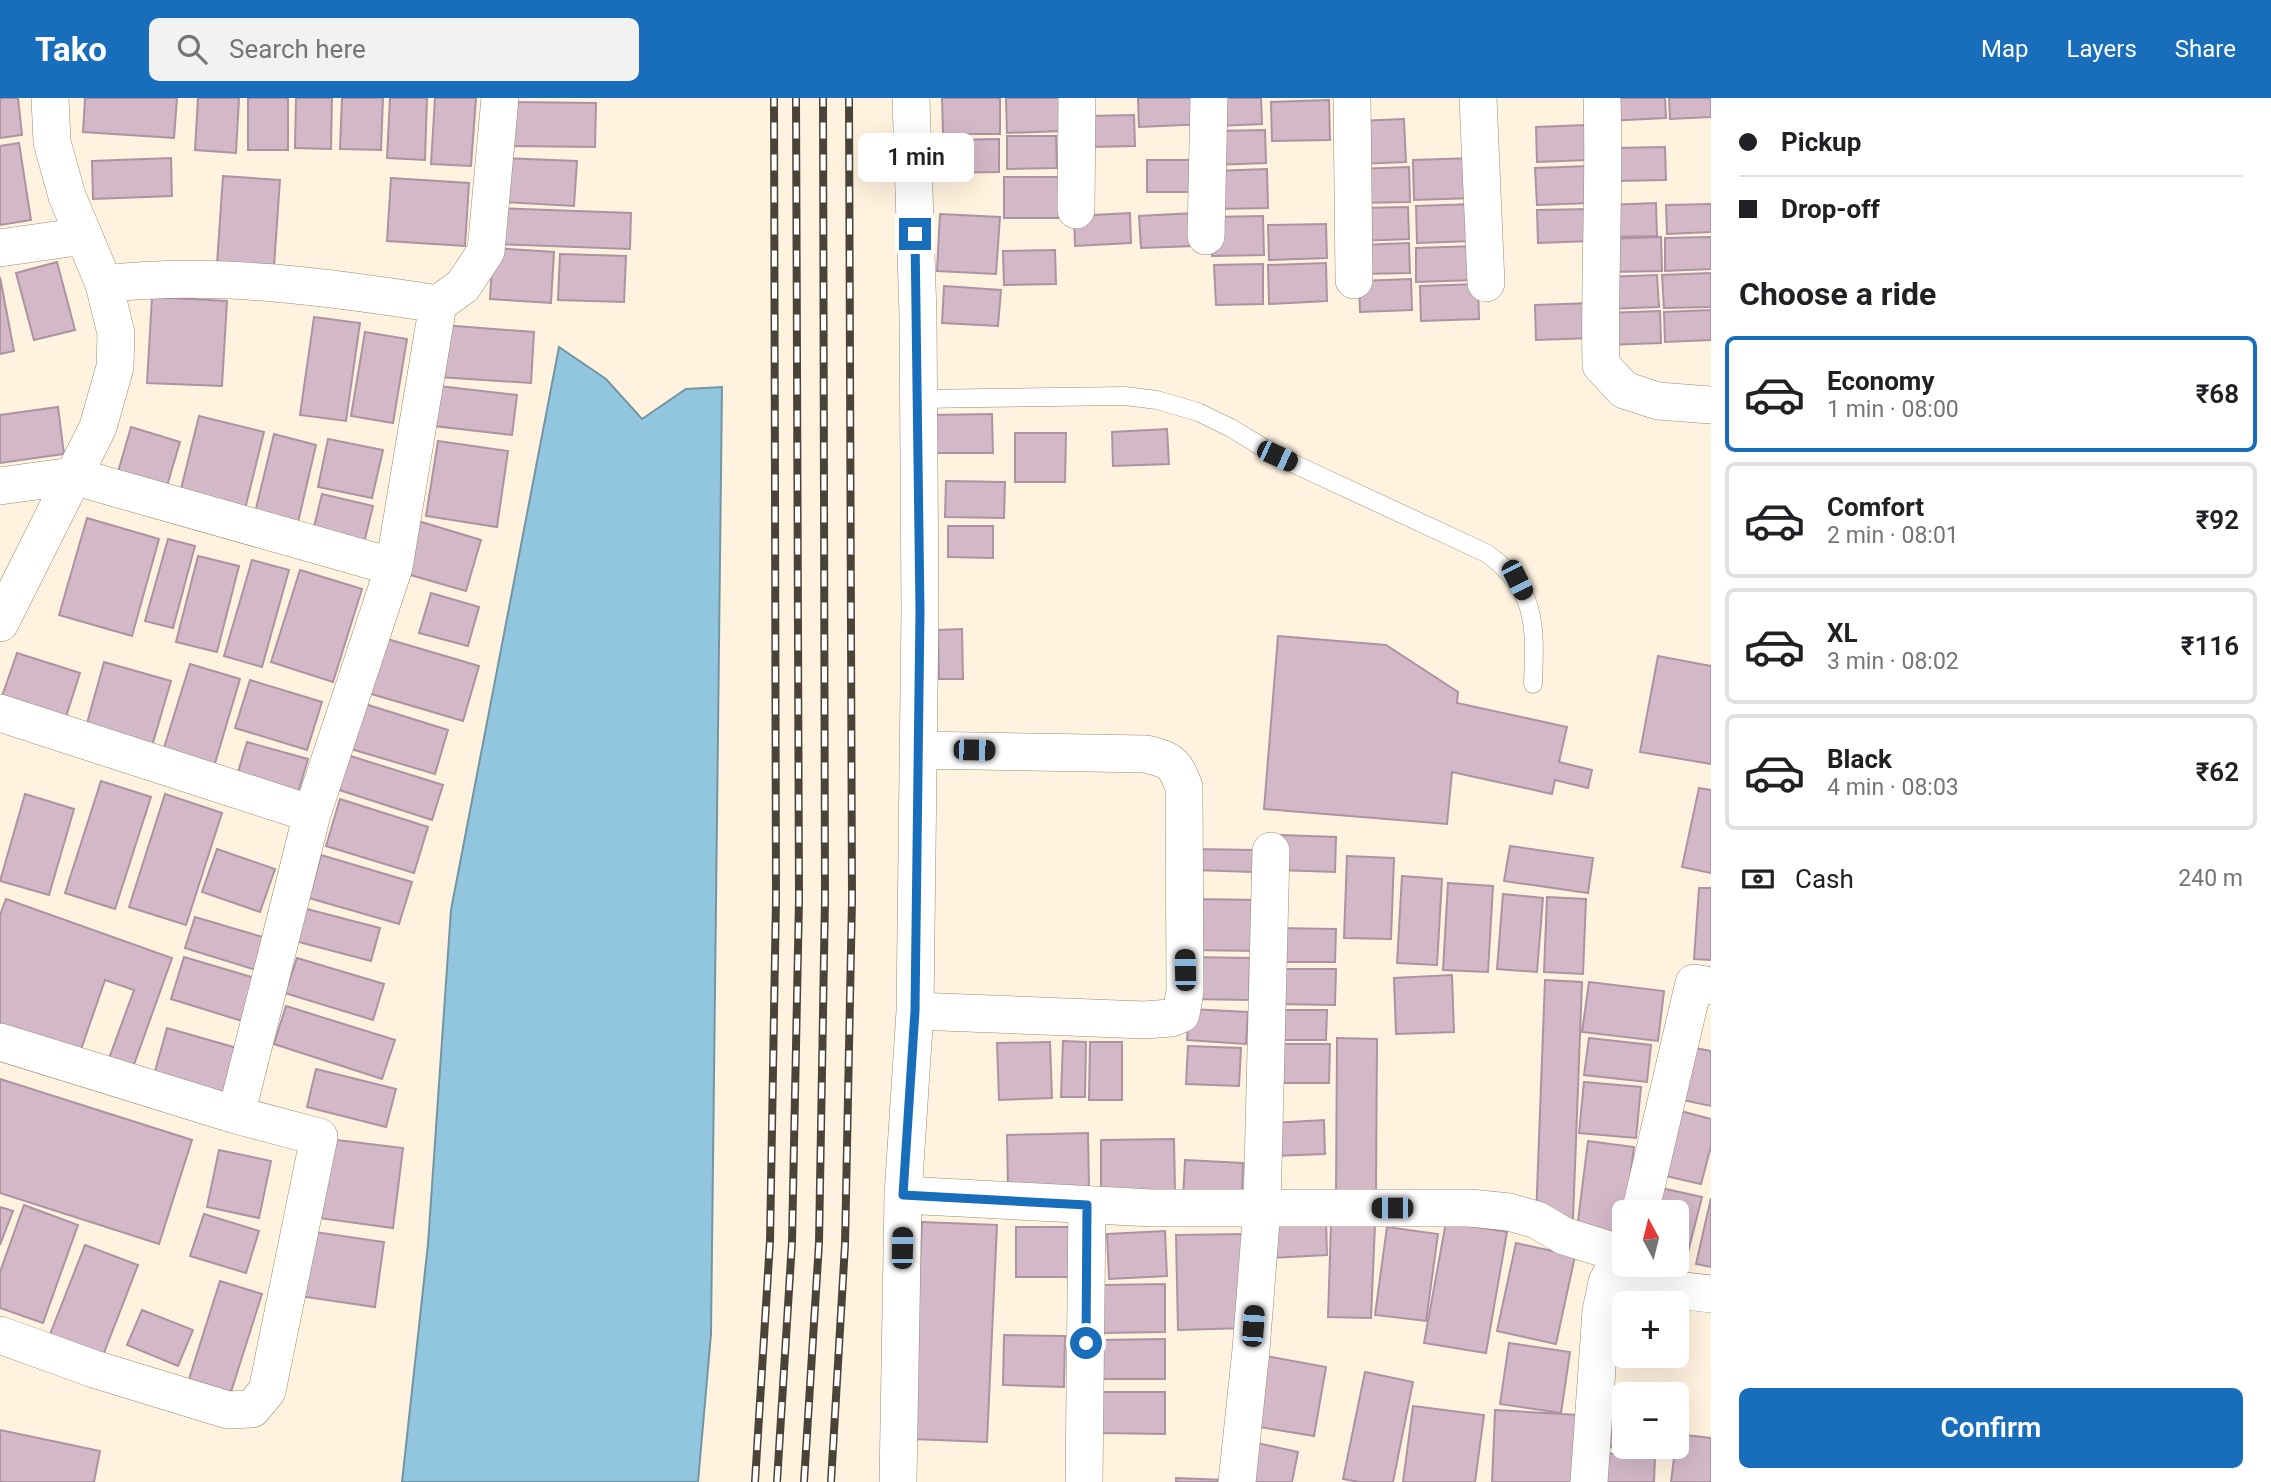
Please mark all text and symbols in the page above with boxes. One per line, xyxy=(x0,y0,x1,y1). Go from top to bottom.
search box xyxy=(149,18,639,81)
text: Tako xyxy=(35,30,107,69)
icon: search xyxy=(173,30,211,68)
text: Search here xyxy=(229,34,366,64)
text: Map xyxy=(1981,35,2029,63)
text: Layers xyxy=(2067,35,2137,63)
text: Share xyxy=(2175,35,2236,63)
text: Pickup xyxy=(1781,127,1861,157)
callout: 1 min xyxy=(857,132,973,181)
text: 1 min xyxy=(887,144,945,171)
text: Drop-off xyxy=(1781,194,1880,224)
route end xyxy=(899,218,931,250)
text: Choose a ride xyxy=(1739,275,1936,313)
icon: car xyxy=(1743,363,1806,426)
text: Economy xyxy=(1827,366,1934,396)
text: ₹68 xyxy=(2196,379,2239,409)
text: 1 min · 08:00 xyxy=(1827,396,1959,423)
car xyxy=(1254,438,1301,474)
icon: car xyxy=(1743,489,1806,552)
text: Comfort xyxy=(1827,492,1924,522)
text: ₹92 xyxy=(2196,505,2239,535)
text: 2 min · 08:01 xyxy=(1827,522,1959,549)
car xyxy=(1499,557,1536,603)
icon: car xyxy=(1743,615,1806,678)
text: XL xyxy=(1827,618,1858,648)
text: ₹116 xyxy=(2181,631,2239,661)
text: 3 min · 08:02 xyxy=(1827,648,1959,675)
car xyxy=(953,739,996,761)
icon: car xyxy=(1743,741,1806,804)
text: Black xyxy=(1827,744,1892,774)
text: ₹62 xyxy=(2196,757,2239,787)
text: 4 min · 08:03 xyxy=(1827,774,1959,801)
icon: cash xyxy=(1739,860,1777,898)
text: Cash xyxy=(1795,864,1854,894)
text: 240 m xyxy=(2178,865,2243,892)
car xyxy=(1175,949,1196,991)
car xyxy=(1372,1198,1414,1219)
north arrow xyxy=(1612,1200,1689,1278)
map controls xyxy=(1612,1200,1689,1459)
car xyxy=(892,1227,913,1269)
button: + xyxy=(1612,1291,1689,1368)
car xyxy=(1242,1304,1265,1348)
route start xyxy=(1070,1327,1102,1359)
button: − xyxy=(1612,1382,1689,1459)
button: Confirm xyxy=(1739,1388,2243,1468)

